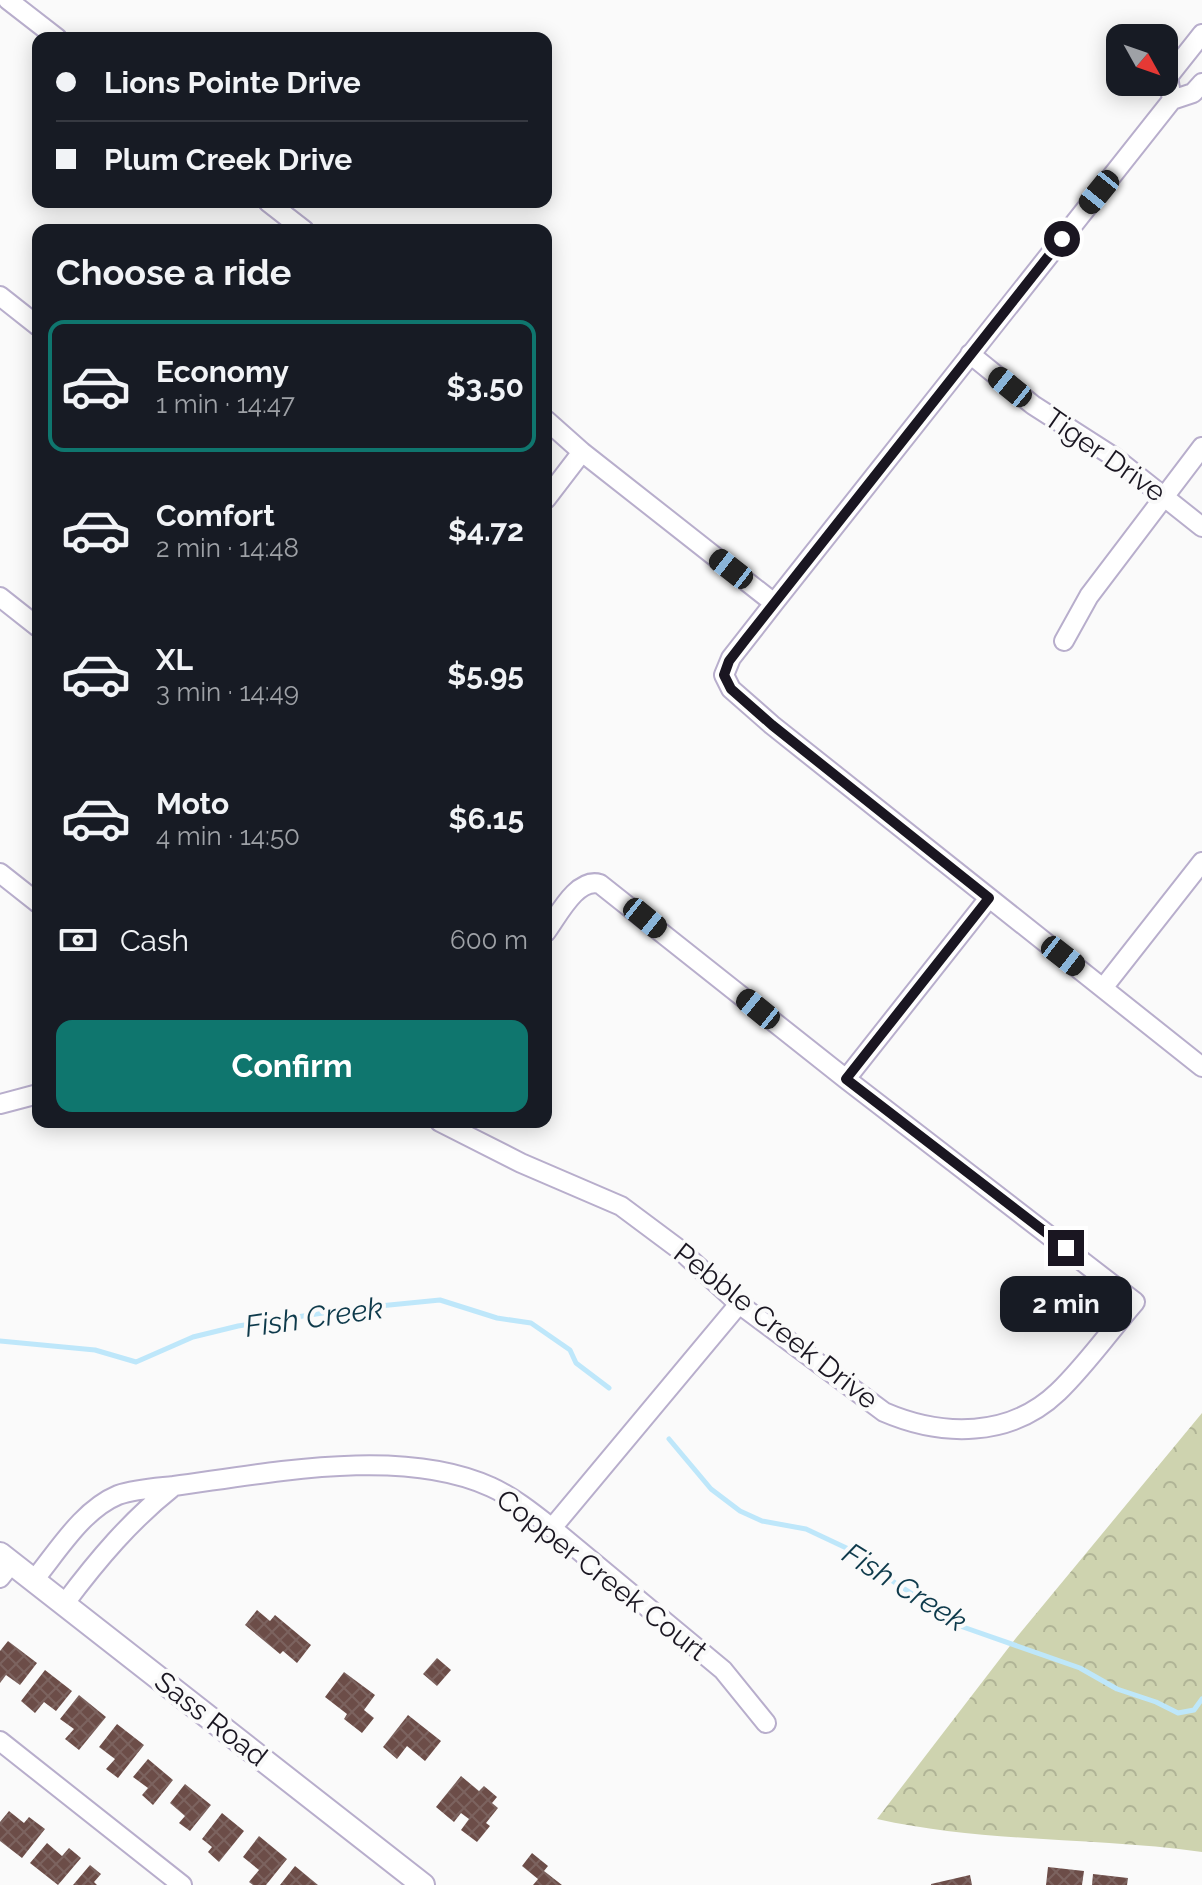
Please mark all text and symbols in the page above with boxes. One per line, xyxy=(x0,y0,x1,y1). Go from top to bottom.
north arrow xyxy=(1106,24,1178,96)
map controls xyxy=(1106,24,1178,96)
text: Lions Pointe Drive xyxy=(104,65,361,100)
text: Plum Creek Drive xyxy=(104,142,352,177)
car xyxy=(1075,166,1123,218)
route start xyxy=(1044,221,1080,257)
text: Choose a ride xyxy=(56,251,291,293)
icon: car xyxy=(60,350,132,422)
text: Economy xyxy=(156,354,289,389)
car xyxy=(984,363,1036,411)
text: $3.50 xyxy=(447,369,524,404)
text: 1 min · 14:47 xyxy=(156,389,295,419)
street label: Tiger Drive xyxy=(1038,401,1172,509)
icon: car xyxy=(60,494,132,566)
text: Comfort xyxy=(156,498,275,533)
text: $4.72 xyxy=(448,513,524,548)
text: 2 min · 14:48 xyxy=(156,533,299,563)
car xyxy=(705,545,757,593)
icon: car xyxy=(60,638,132,710)
text: XL xyxy=(156,642,193,677)
text: $5.95 xyxy=(447,657,524,692)
text: 3 min · 14:49 xyxy=(156,677,299,707)
icon: car xyxy=(60,782,132,854)
text: Moto xyxy=(156,786,229,821)
text: $6.15 xyxy=(449,801,524,836)
text: 4 min · 14:50 xyxy=(156,821,300,851)
car xyxy=(619,894,671,942)
icon: cash xyxy=(56,918,100,962)
text: Cash xyxy=(120,923,189,958)
text: 600 m xyxy=(450,925,528,955)
car xyxy=(1037,932,1089,980)
car xyxy=(732,985,784,1033)
button: Confirm xyxy=(56,1020,528,1112)
route end xyxy=(1048,1230,1084,1266)
street label: Pebble Creek Drive xyxy=(668,1236,884,1416)
callout: 2 min xyxy=(1000,1276,1132,1332)
text: 2 min xyxy=(1032,1289,1100,1319)
water label: Fish Creek xyxy=(243,1290,385,1344)
street label: Copper Creek Court xyxy=(490,1482,714,1668)
water label: Fish Creek xyxy=(837,1535,973,1639)
street label: Sass Road xyxy=(148,1665,274,1773)

